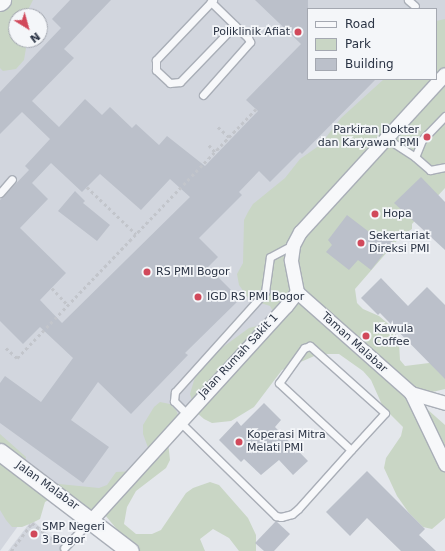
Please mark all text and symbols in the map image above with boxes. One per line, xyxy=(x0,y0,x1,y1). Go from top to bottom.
north arrow xyxy=(8,8,48,48)
legend xyxy=(307,8,437,80)
text: Road xyxy=(345,17,375,31)
place label: Poliklinik Afiat xyxy=(213,25,290,39)
marker: Poliklinik Afiat xyxy=(293,27,303,37)
text: N xyxy=(27,29,43,45)
text: Park xyxy=(345,37,371,51)
text: Building xyxy=(345,57,394,71)
place label: Parkiran Dokter dan Karyawan PMI xyxy=(318,124,419,150)
marker: Parkiran Dokter dan Karyawan PMI xyxy=(422,132,432,142)
place label: Hopa xyxy=(383,207,412,221)
marker: Hopa xyxy=(370,209,380,219)
place label: Sekertariat Direksi PMI xyxy=(369,230,430,256)
marker: Sekertariat Direksi PMI xyxy=(356,238,366,248)
place label: RS PMI Bogor xyxy=(156,265,229,279)
marker: RS PMI Bogor xyxy=(141,266,153,278)
place label: IGD RS PMI Bogor xyxy=(207,290,304,304)
marker: IGD RS PMI Bogor xyxy=(192,291,204,303)
street label: Taman Malabar xyxy=(318,310,390,376)
street label: Jalan Rumah Sakit 1 xyxy=(197,311,281,401)
place label: Kawula Coffee xyxy=(374,323,414,349)
marker: Kawula Coffee xyxy=(361,331,371,341)
place label: Koperasi Mitra Melati PMI xyxy=(247,429,326,455)
marker: Koperasi Mitra Melati PMI xyxy=(234,437,244,447)
street label: Jalan Malabar xyxy=(13,459,81,513)
place label: SMP Negeri 3 Bogor xyxy=(42,521,105,547)
marker: SMP Negeri 3 Bogor xyxy=(29,529,39,539)

